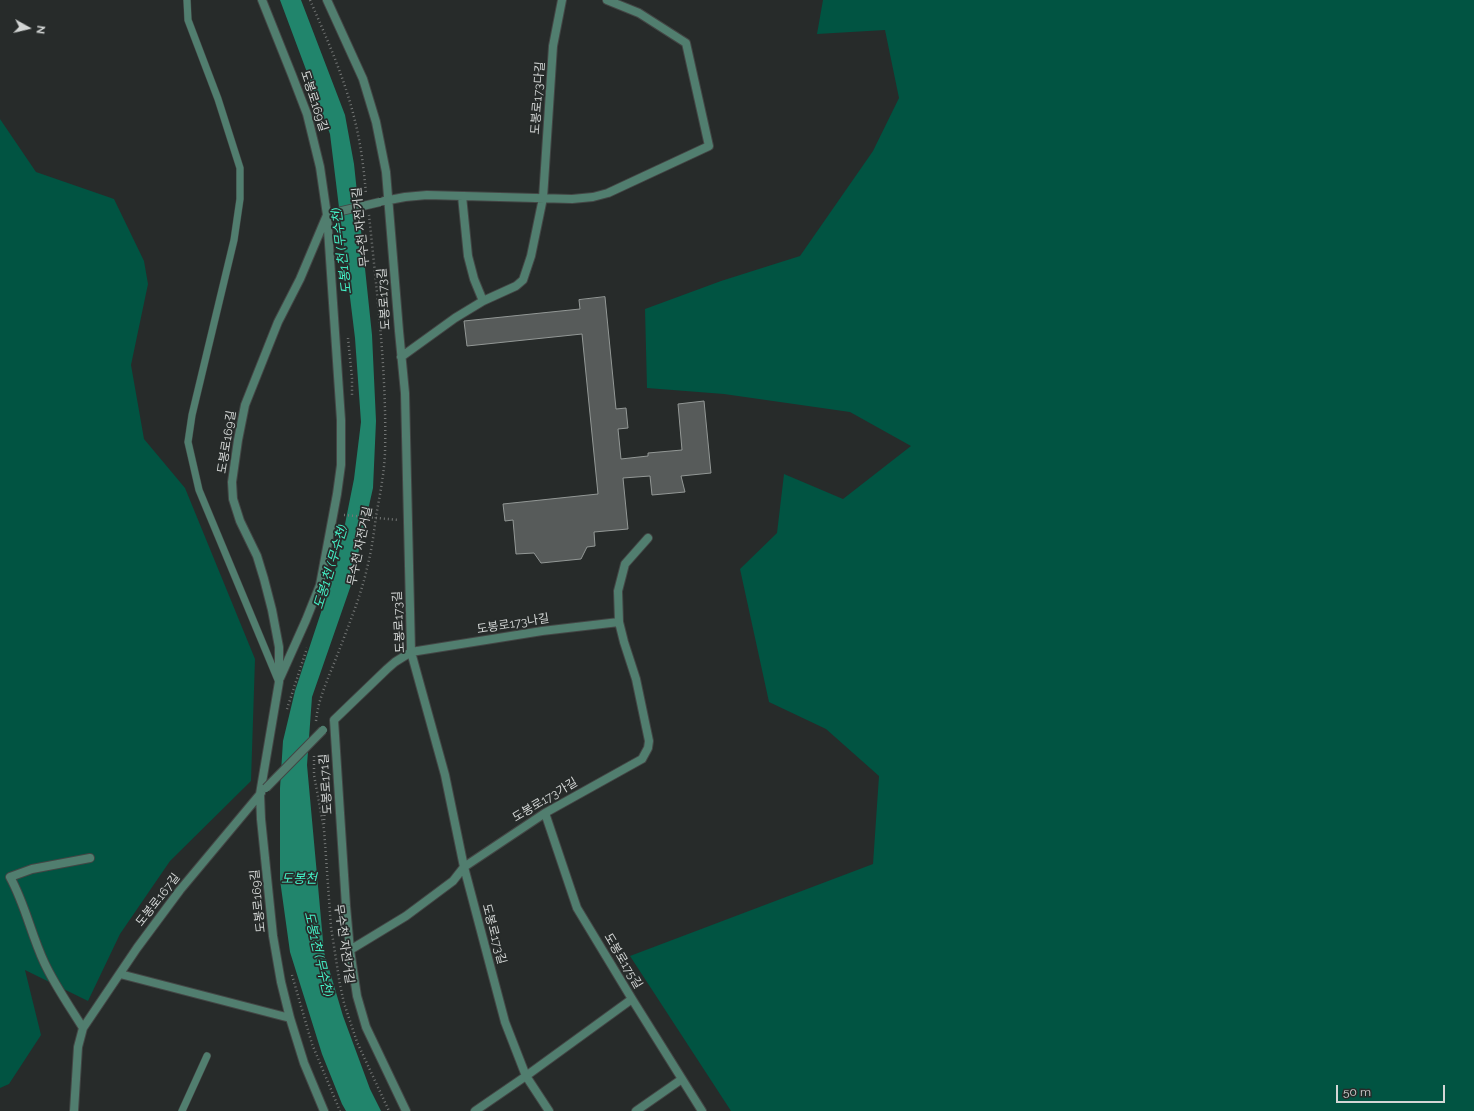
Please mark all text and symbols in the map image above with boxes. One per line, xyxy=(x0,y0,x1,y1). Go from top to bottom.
north arrow xyxy=(8,8,48,48)
text: N xyxy=(33,25,47,35)
street label: 도봉로173다길 xyxy=(528,61,548,135)
street label: 도봉로169길 xyxy=(297,69,331,133)
street label: 무수천 자전거길 xyxy=(350,186,372,268)
water label: 도봉1천 (무수천) xyxy=(329,207,355,295)
street label: 도봉로173길 xyxy=(375,268,393,330)
street label: 도봉로169길 xyxy=(215,409,239,475)
street label: 무수천 자전거길 xyxy=(345,505,375,587)
water label: 도봉1천 (무수천) xyxy=(311,523,351,611)
street label: 도봉로173길 xyxy=(390,591,408,653)
street label: 도봉로173나길 xyxy=(476,611,550,637)
street label: 도봉로171길 xyxy=(317,753,335,815)
street label: 도봉로173가길 xyxy=(510,775,580,825)
street label: 도봉로169길 xyxy=(248,869,268,933)
street label: 도봉로167길 xyxy=(133,871,183,929)
water label: 도봉천 xyxy=(281,871,317,887)
street label: 도봉로173길 xyxy=(479,902,509,966)
street label: 무수천 자전거길 xyxy=(331,903,357,985)
water label: 도봉1천 (무수천) xyxy=(301,910,335,998)
street label: 도봉로175길 xyxy=(601,931,645,991)
scale bar xyxy=(1338,1077,1447,1103)
text: 50 m xyxy=(1343,1085,1371,1099)

